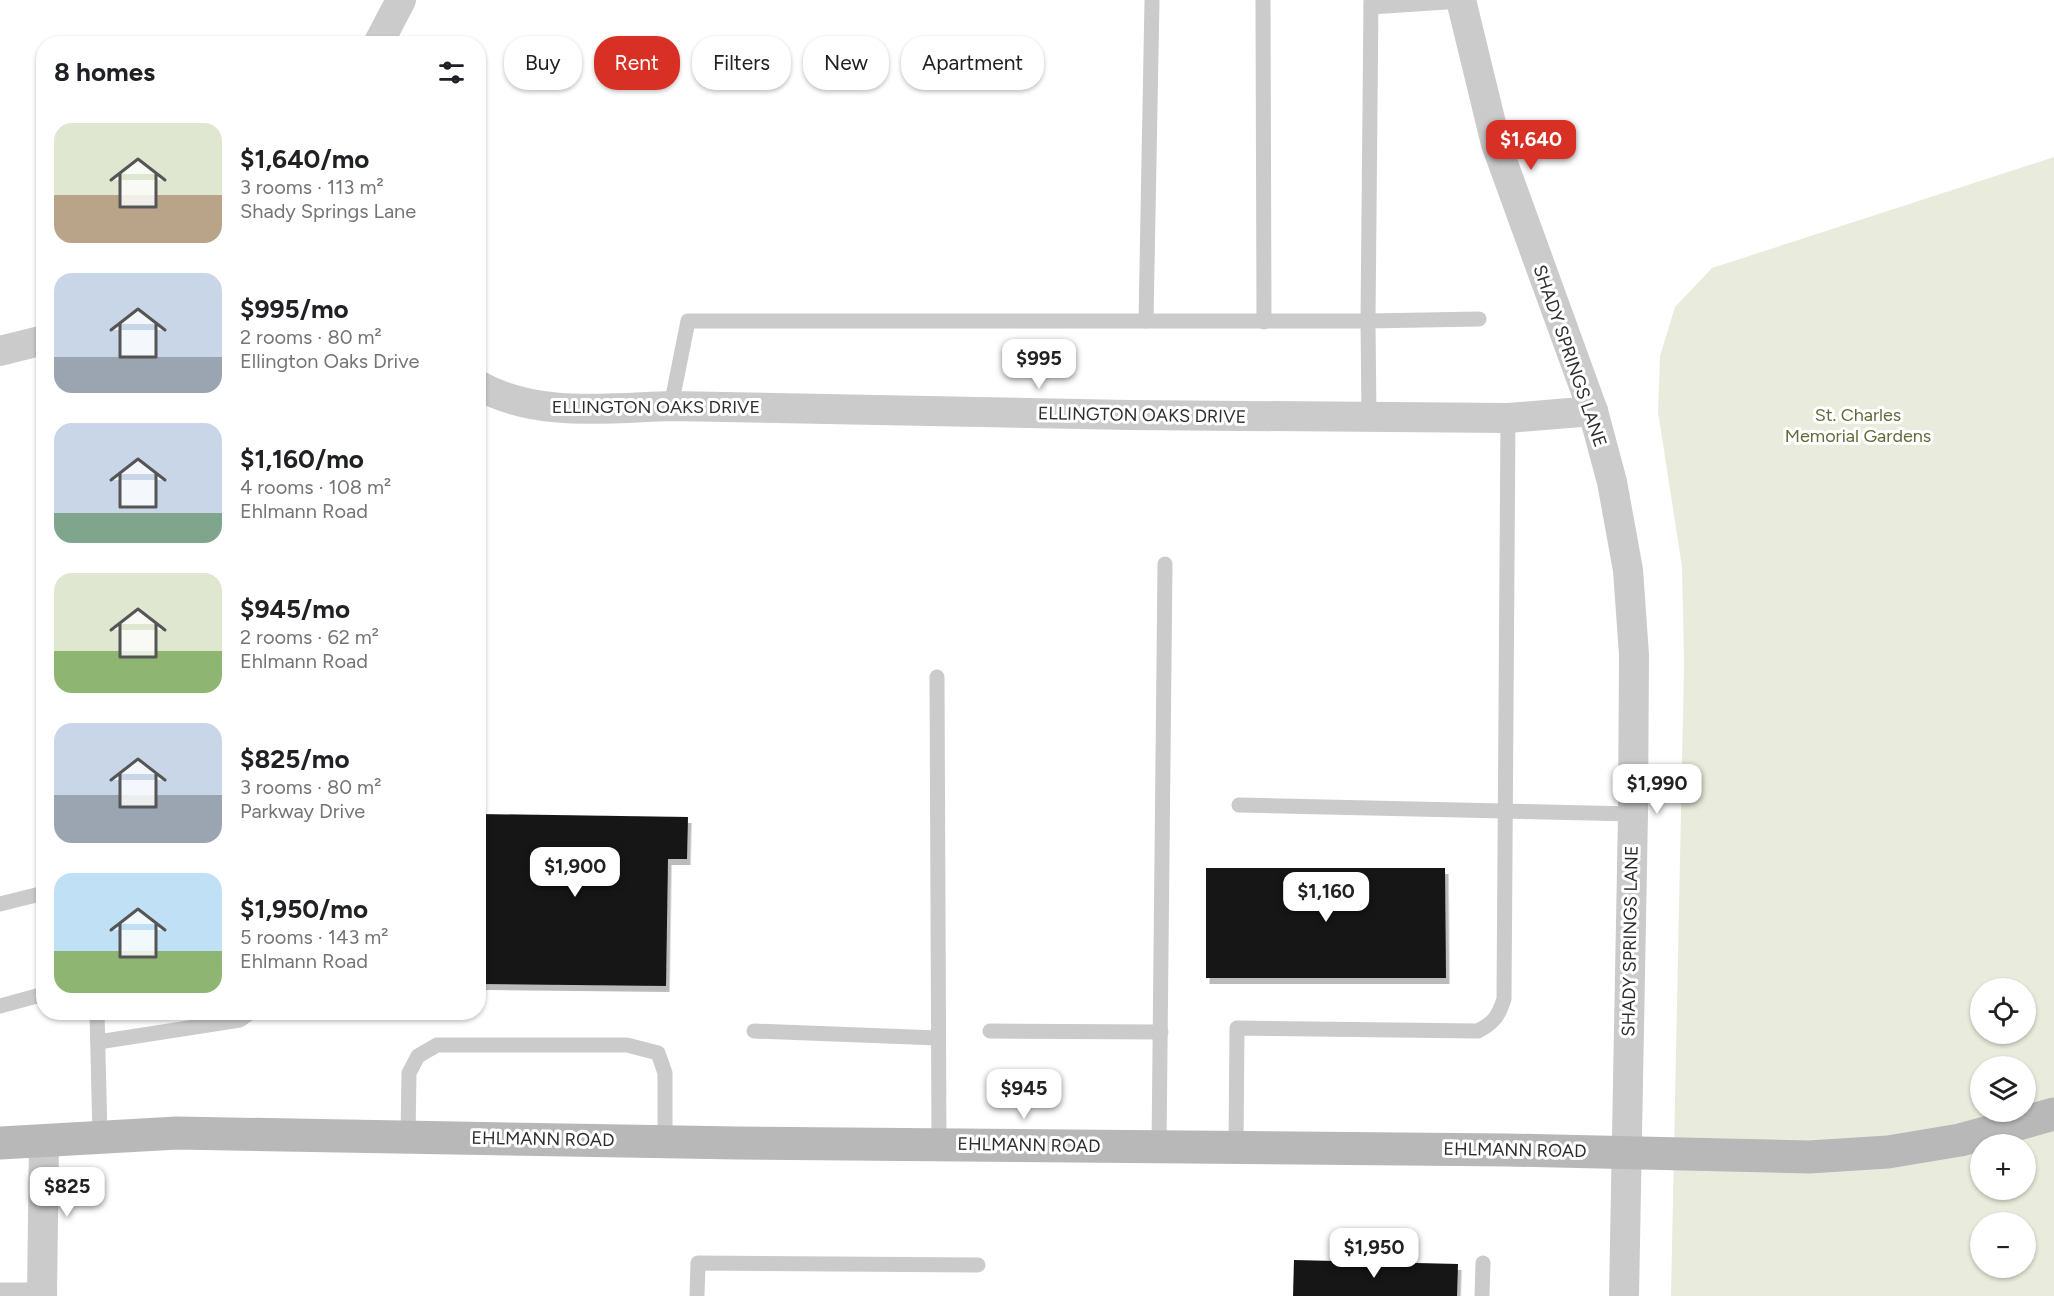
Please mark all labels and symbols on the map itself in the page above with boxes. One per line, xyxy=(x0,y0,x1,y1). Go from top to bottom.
pin: $1,640 xyxy=(1482,120,1580,171)
street label: SHADY SPRINGS LANE xyxy=(1528,262,1612,450)
pin: $995 xyxy=(1003,339,1075,390)
street label: ELLINGTON OAKS DRIVE xyxy=(552,396,760,418)
street label: ELLINGTON OAKS DRIVE xyxy=(1038,402,1246,428)
park label: St. Charles Memorial Gardens xyxy=(1785,404,1931,447)
pin: $1,990 xyxy=(1608,764,1706,815)
street label: SHADY SPRINGS LANE xyxy=(1617,845,1643,1037)
pin: $1,900 xyxy=(526,847,624,898)
pin: $1,160 xyxy=(1277,872,1375,923)
pin: $945 xyxy=(988,1069,1060,1120)
street label: EHLMANN ROAD xyxy=(471,1127,615,1151)
street label: EHLMANN ROAD xyxy=(957,1133,1101,1157)
street label: EHLMANN ROAD xyxy=(1443,1138,1587,1162)
pin: $825 xyxy=(31,1167,103,1218)
pin: $1,950 xyxy=(1325,1228,1423,1279)

